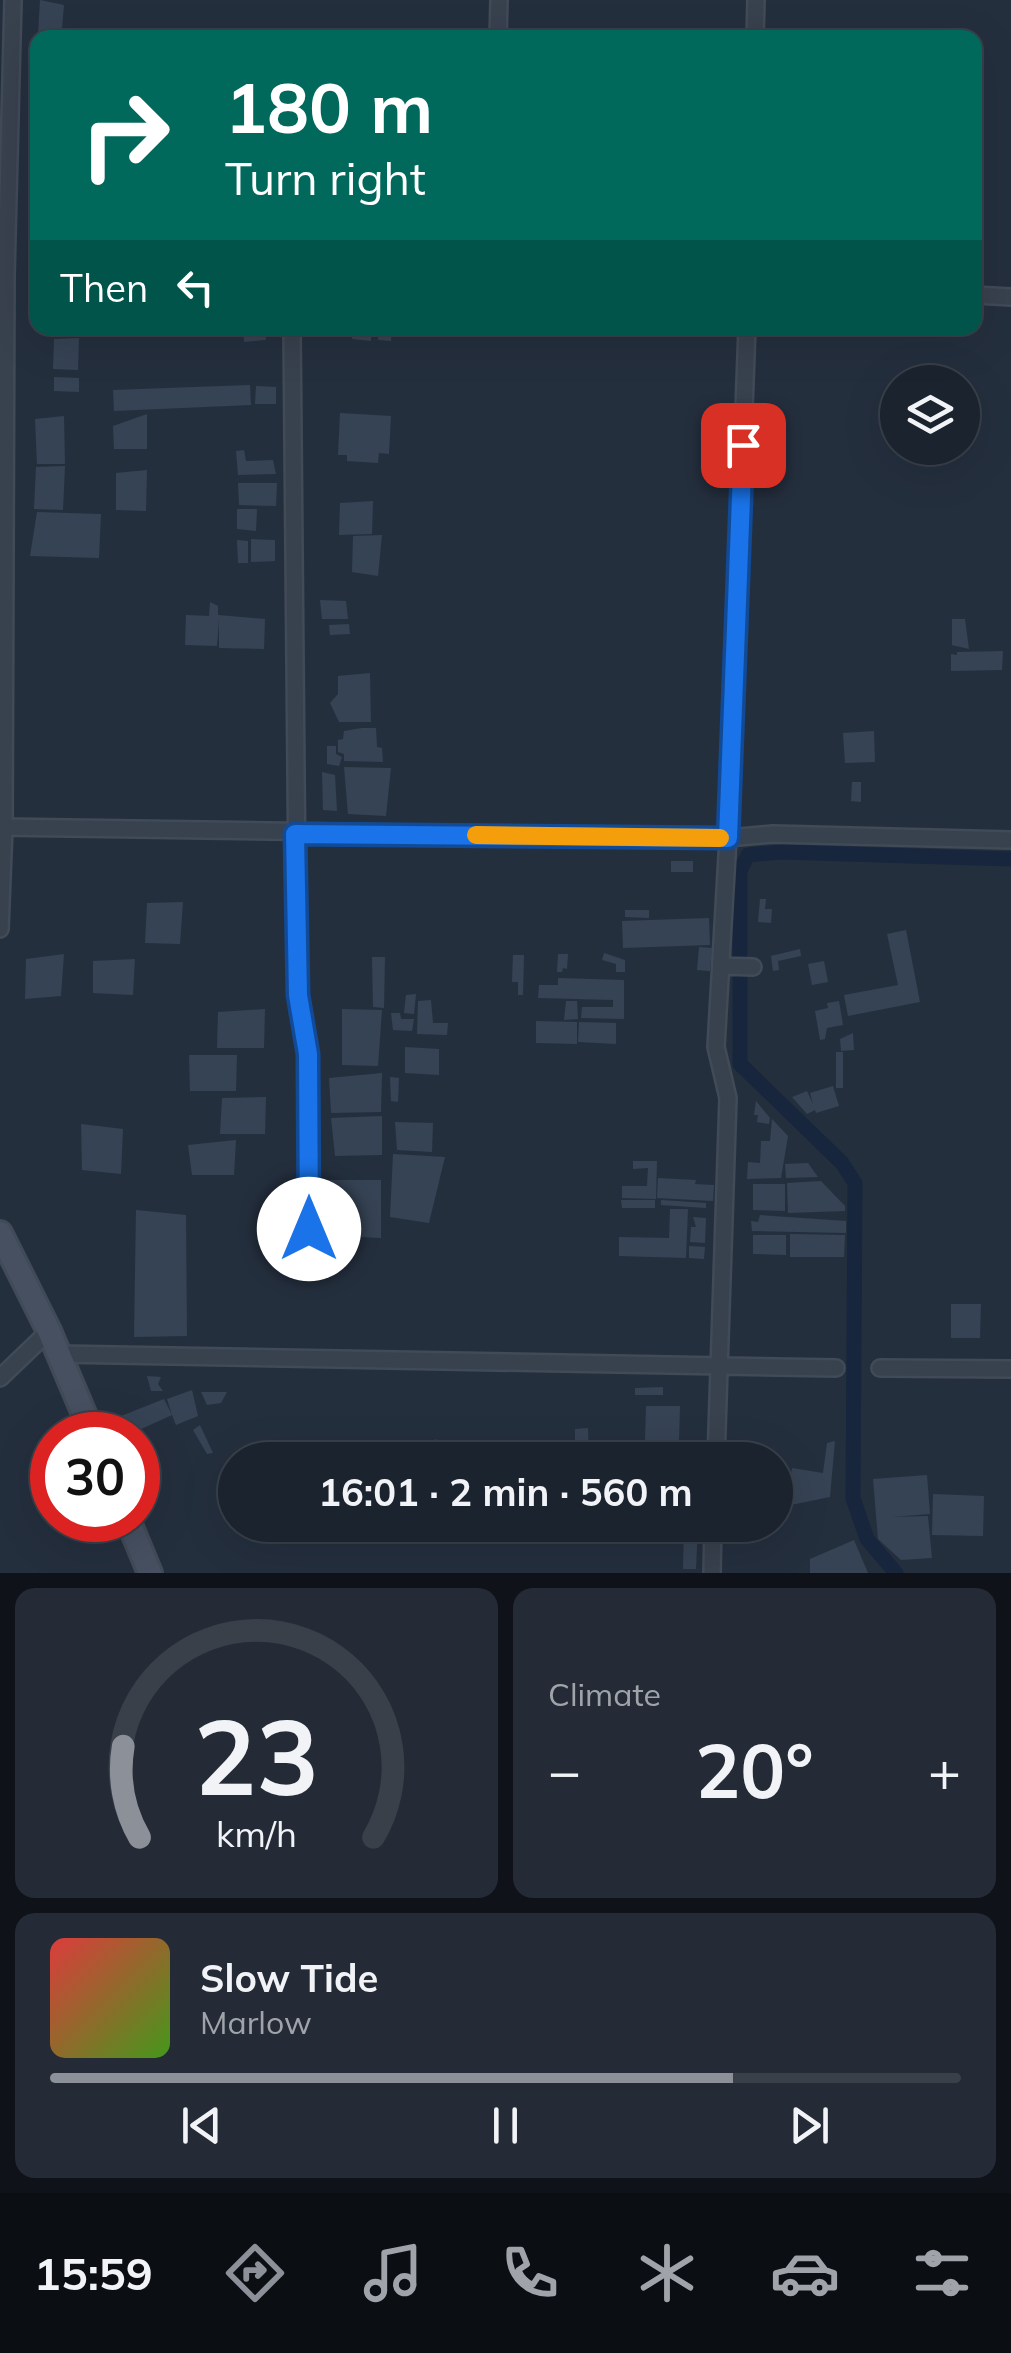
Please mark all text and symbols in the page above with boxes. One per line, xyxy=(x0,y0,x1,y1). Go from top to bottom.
text: 180 m xyxy=(225,63,433,151)
icon: right xyxy=(60,70,190,200)
text: Turn right xyxy=(225,150,426,206)
icon: left xyxy=(168,260,223,315)
text: Then xyxy=(60,264,148,312)
map controls xyxy=(880,365,980,465)
button: layers xyxy=(880,365,980,465)
pin xyxy=(701,403,786,488)
icon: arrive xyxy=(716,418,771,473)
position arrow xyxy=(257,1177,361,1281)
speed limit sign: 30 xyxy=(30,1412,160,1542)
text: 16:01 · 2 min · 560 m xyxy=(318,1468,693,1516)
text: Climate xyxy=(548,1674,661,1714)
text: 23 xyxy=(194,1690,319,1821)
text: 20° xyxy=(695,1723,814,1817)
text: − xyxy=(548,1736,581,1805)
text: + xyxy=(928,1736,961,1805)
text: km/h xyxy=(216,1811,297,1856)
text: Slow Tide xyxy=(200,1954,378,2002)
text: Marlow xyxy=(200,2002,312,2042)
icon: previous xyxy=(174,2098,229,2153)
icon: pause xyxy=(478,2098,533,2153)
icon: next xyxy=(782,2098,837,2153)
icon: directions xyxy=(220,2238,290,2308)
icon: music xyxy=(358,2238,428,2308)
icon: phone xyxy=(495,2238,565,2308)
icon: climate xyxy=(632,2238,702,2308)
icon: car xyxy=(770,2238,840,2308)
icon: filters xyxy=(907,2238,977,2308)
text: 15:59 xyxy=(34,2245,153,2301)

